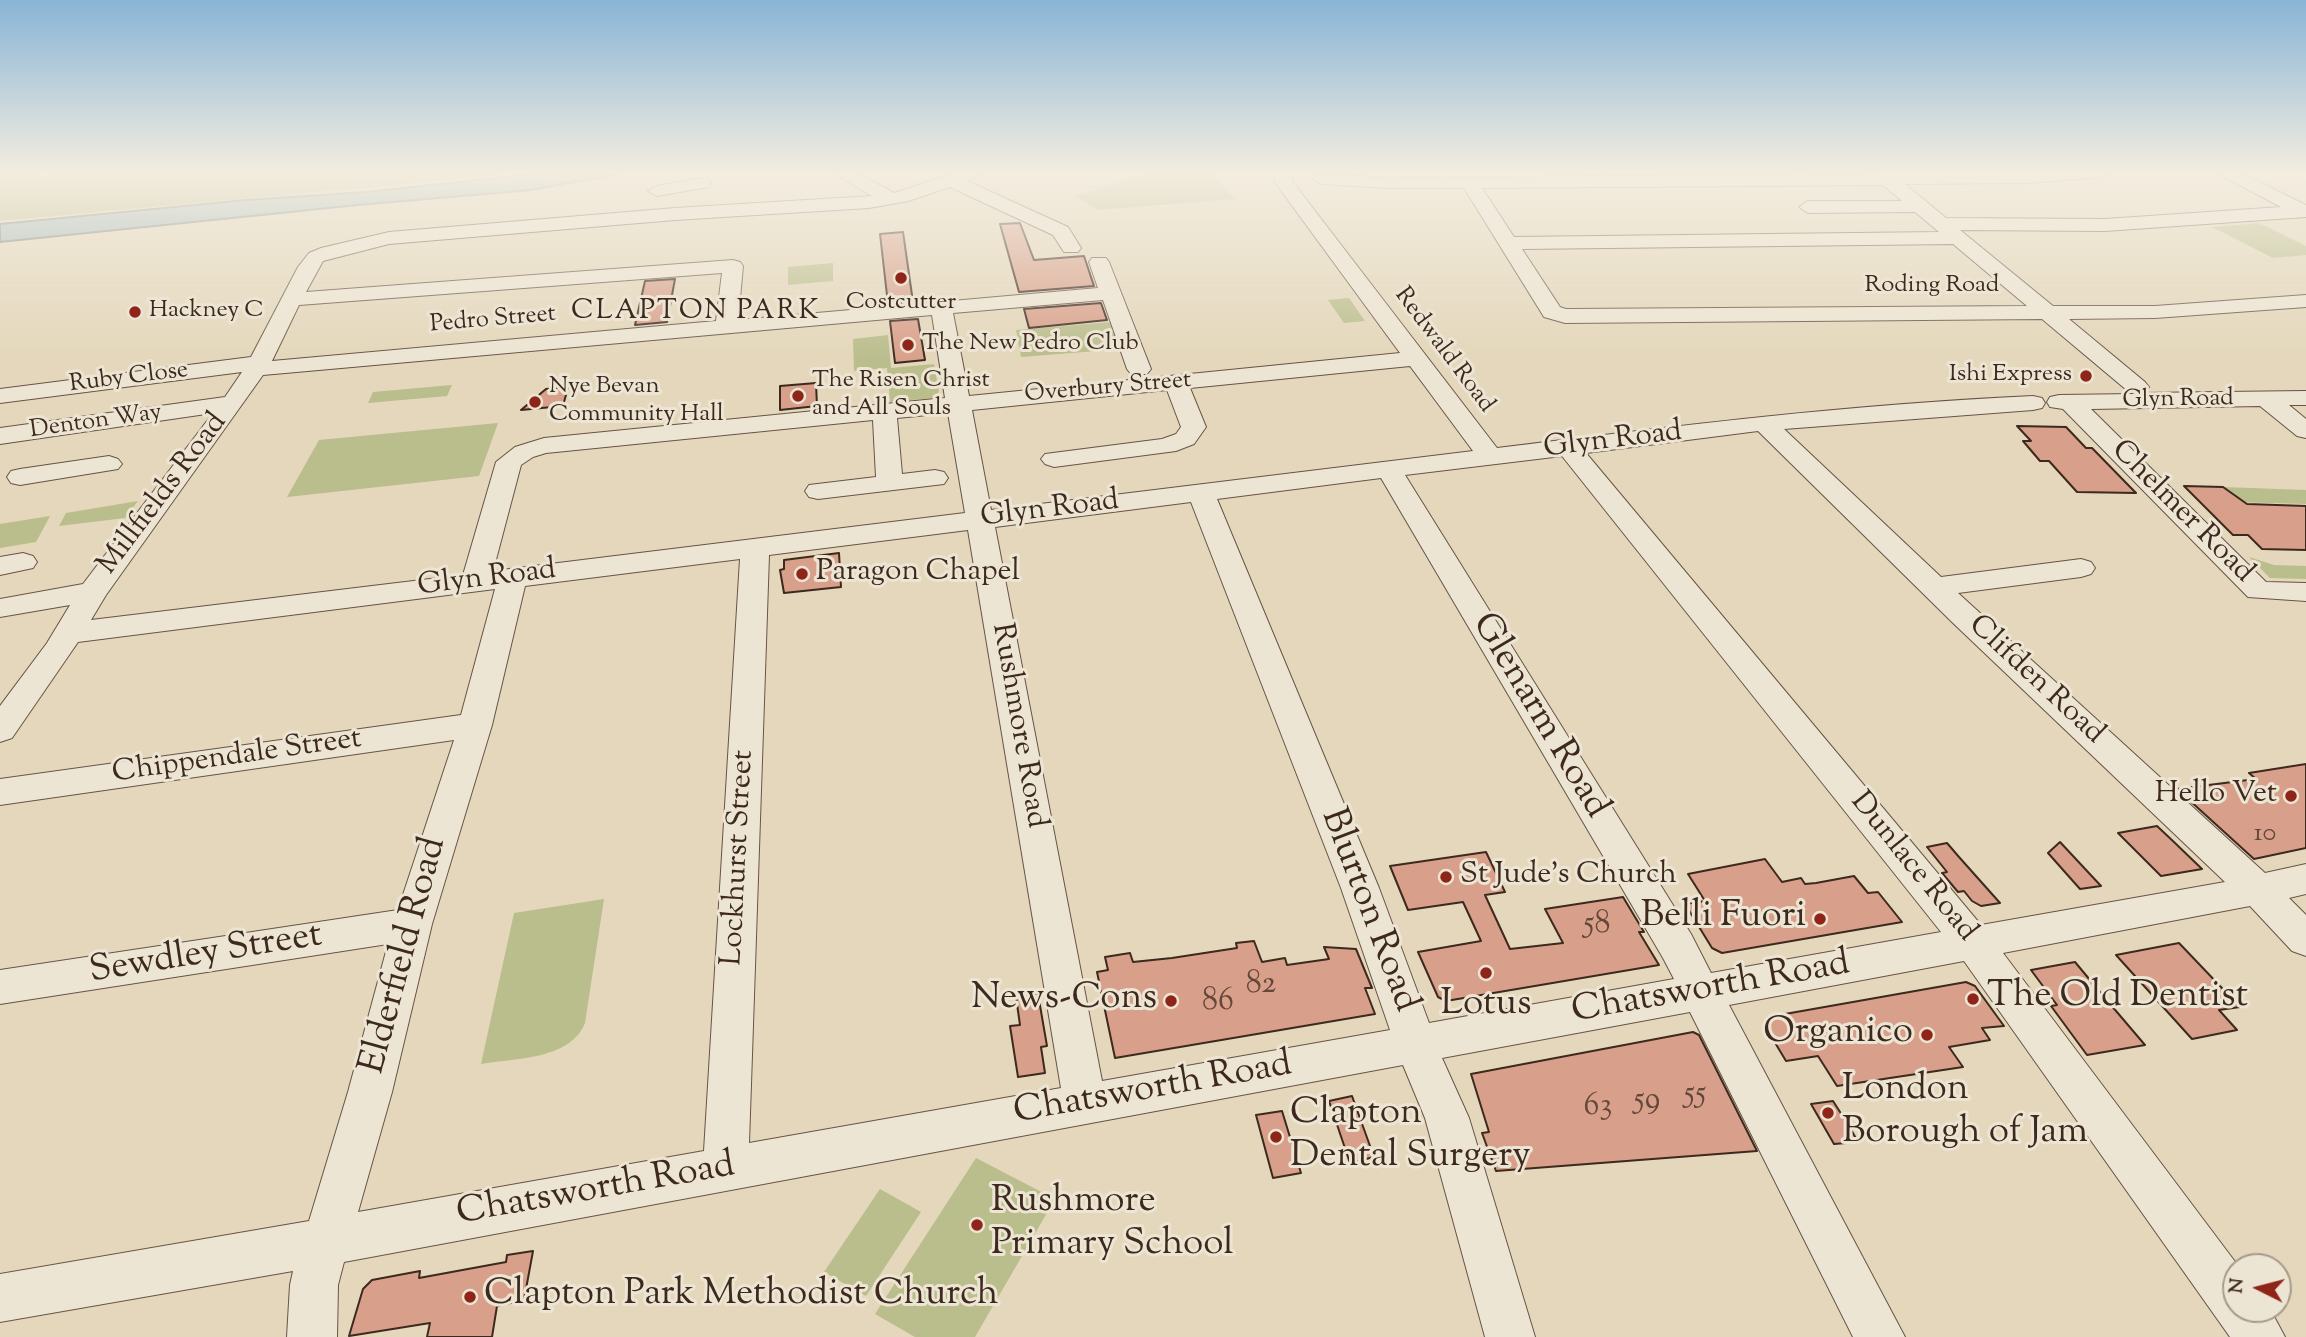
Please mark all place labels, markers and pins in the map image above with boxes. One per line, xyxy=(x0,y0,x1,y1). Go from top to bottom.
marker: Costcutter xyxy=(893,270,909,286)
place label: Costcutter xyxy=(846,290,956,318)
place label: Hackney C xyxy=(149,298,264,326)
marker: Hackney C xyxy=(127,304,143,320)
place label: The New Pedro Club xyxy=(922,331,1139,359)
marker: The New Pedro Club xyxy=(900,337,916,353)
place label: Ishi Express xyxy=(1949,362,2072,390)
place label: The Risen Christ and All Souls xyxy=(812,368,990,424)
marker: Ishi Express xyxy=(2078,368,2094,384)
place label: Nye Bevan Community Hall xyxy=(549,374,724,430)
marker: The Risen Christ and All Souls xyxy=(790,388,806,404)
marker: Nye Bevan Community Hall xyxy=(527,394,543,410)
place label: Paragon Chapel xyxy=(816,556,1020,592)
marker: Paragon Chapel xyxy=(794,566,810,582)
place label: Hello Vet xyxy=(2155,778,2277,814)
marker: Hello Vet xyxy=(2283,788,2299,804)
place label: St Jude's Church xyxy=(1460,859,1677,895)
marker: St Jude's Church xyxy=(1438,869,1454,885)
place label: Belli Fuori xyxy=(1641,897,1806,941)
marker: Belli Fuori xyxy=(1812,911,1828,927)
marker: Lotus xyxy=(1478,965,1494,981)
place label: The Old Dentist xyxy=(1987,977,2248,1021)
place label: News-Cons xyxy=(971,979,1157,1023)
place label: Lotus xyxy=(1441,985,1531,1029)
marker: The Old Dentist xyxy=(1965,991,1981,1007)
marker: News-Cons xyxy=(1163,993,1179,1009)
place label: Organico xyxy=(1763,1013,1913,1057)
marker: Organico xyxy=(1919,1027,1935,1043)
place label: London Borough of Jam xyxy=(1842,1070,2088,1157)
place label: Clapton Dental Surgery xyxy=(1290,1094,1531,1181)
marker: London Borough of Jam xyxy=(1820,1105,1836,1121)
marker: Clapton Dental Surgery xyxy=(1268,1129,1284,1145)
place label: Rushmore Primary School xyxy=(991,1182,1234,1269)
marker: Rushmore Primary School xyxy=(969,1217,985,1233)
place label: Clapton Park Methodist Church xyxy=(484,1275,998,1319)
marker: Clapton Park Methodist Church xyxy=(462,1289,478,1305)

